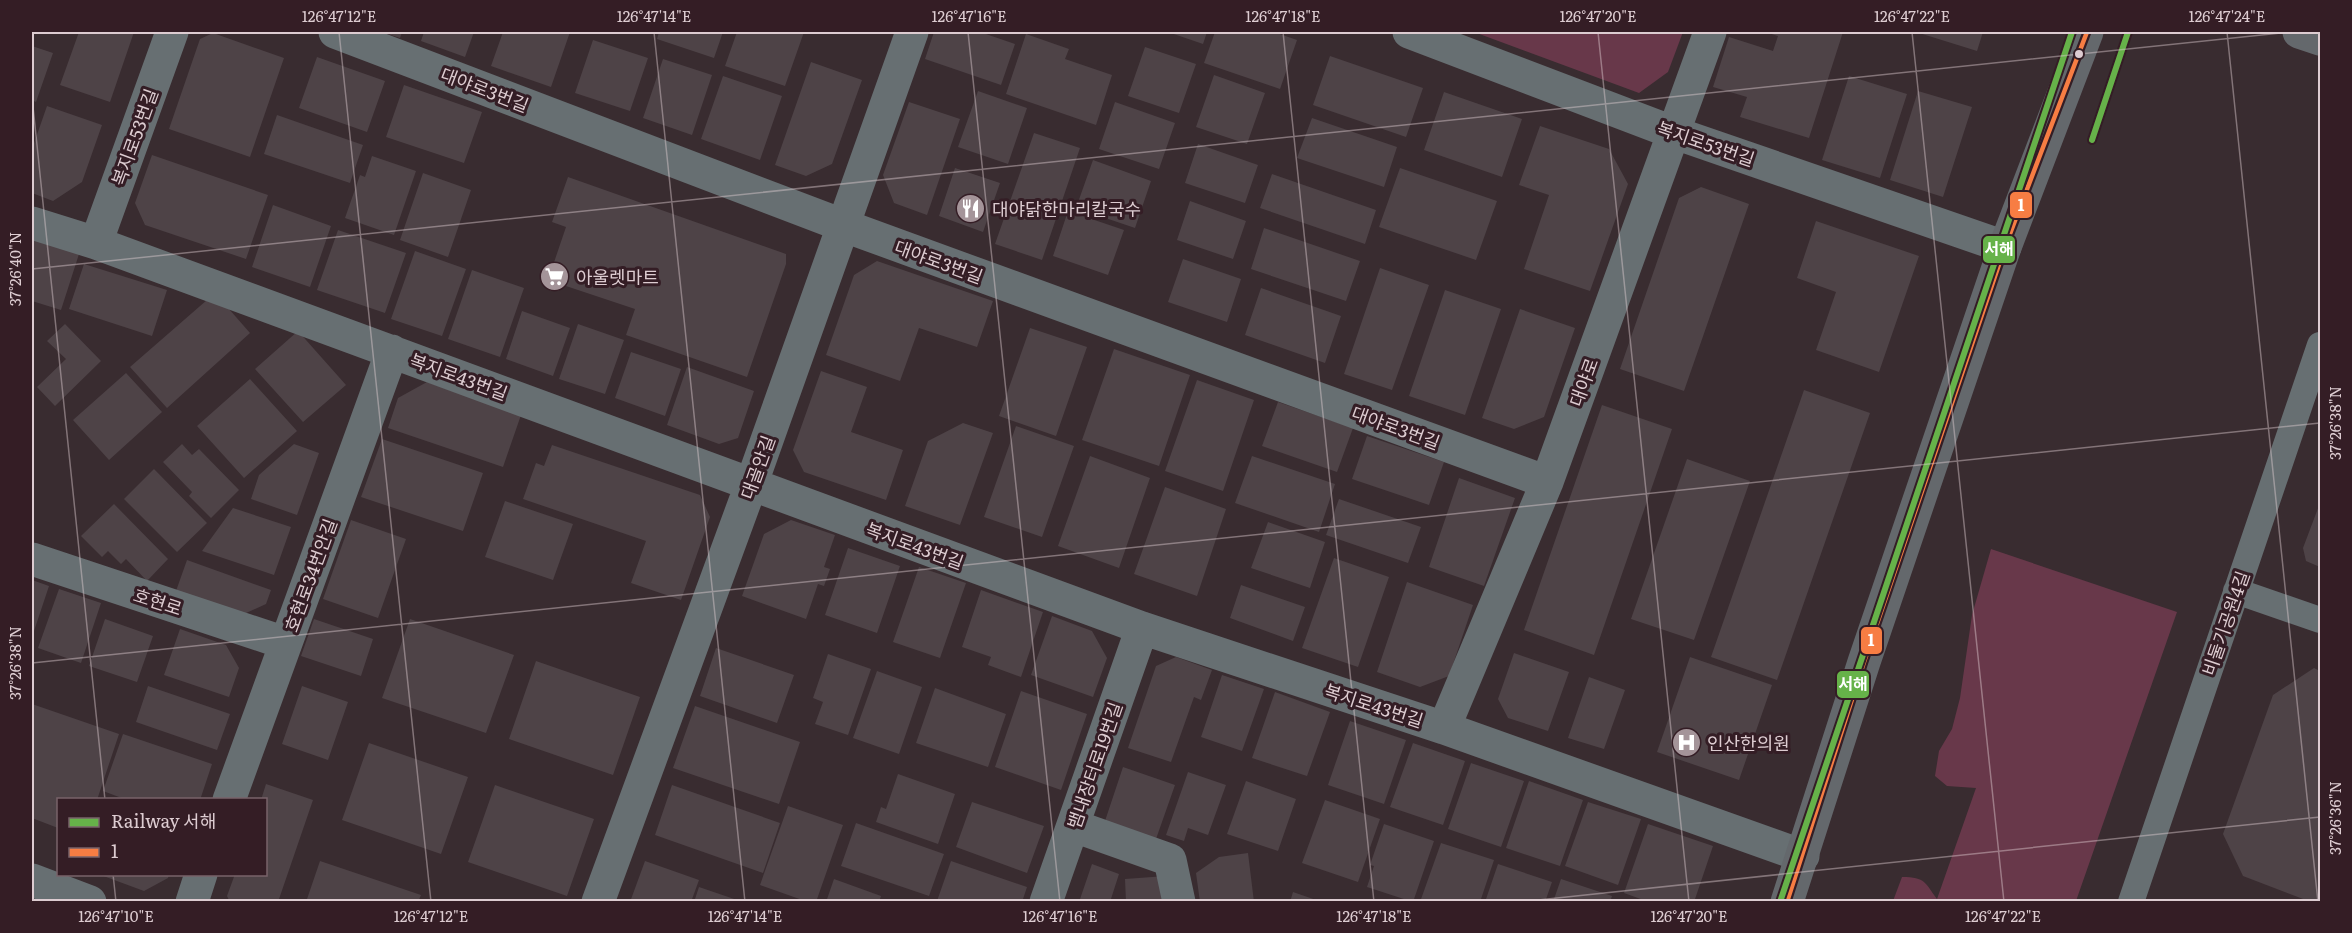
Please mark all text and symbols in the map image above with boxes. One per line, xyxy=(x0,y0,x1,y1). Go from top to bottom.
text: 126°47'12"E xyxy=(302,4,376,27)
text: 126°47'14"E xyxy=(617,4,691,27)
text: 126°47'16"E xyxy=(931,4,1007,27)
text: 126°47'18"E xyxy=(1245,4,1321,27)
text: 126°47'20"E xyxy=(1559,4,1637,27)
text: 126°47'22"E xyxy=(1874,4,1950,27)
text: 126°47'24"E xyxy=(2189,4,2265,27)
unlabelled marker xyxy=(2073,48,2085,60)
street label: 대야로3번길 xyxy=(437,60,533,118)
street label: 복지로53번길 xyxy=(104,85,164,189)
street label: 복지로53번길 xyxy=(1654,114,1758,172)
line badge: 1 xyxy=(2009,191,2033,219)
restaurant icon: 대야닭한마리칼국수 xyxy=(955,192,987,224)
text: 1 xyxy=(2018,192,2025,216)
place label: 대야닭한마리칼국수 xyxy=(992,195,1141,222)
text: 37°26'40"N xyxy=(3,232,26,306)
street label: 대야로3번길 xyxy=(891,232,987,290)
line badge: 서해 xyxy=(1982,235,2016,264)
text: 서해 xyxy=(1984,236,2014,260)
supermarket icon: 아울렛마트 xyxy=(539,260,571,292)
place label: 아울렛마트 xyxy=(576,263,659,290)
street label: 복지로43번길 xyxy=(406,346,512,406)
street label: 대야로 xyxy=(1562,354,1604,410)
text: 37°26'38"N xyxy=(2323,386,2346,460)
street label: 대야로3번길 xyxy=(1348,398,1444,456)
street label: 대골안길 xyxy=(733,431,781,503)
street label: 호현로34번안길 xyxy=(277,514,343,636)
street label: 복지로43번길 xyxy=(862,515,968,575)
street label: 비둘기공원4길 xyxy=(2194,567,2256,679)
street label: 호현로 xyxy=(130,580,186,622)
text: 37°26'38"N xyxy=(3,626,26,700)
line badge: 1 xyxy=(1860,626,1883,655)
text: 1 xyxy=(1868,627,1875,651)
line badge: 서해 xyxy=(1836,670,1870,699)
text: 서해 xyxy=(1838,671,1868,695)
street label: 복지로43번길 xyxy=(1321,676,1427,734)
street label: 뱀내장터로19번길 xyxy=(1060,698,1128,832)
hospital icon: 인산한의원 xyxy=(1670,726,1702,758)
place label: 인산한의원 xyxy=(1707,729,1790,756)
text: 37°26'36"N xyxy=(2323,781,2346,855)
legend xyxy=(57,798,267,876)
text: Railway 서해 xyxy=(111,807,216,834)
text: 1 xyxy=(111,837,118,864)
text: 126°47'10"E xyxy=(78,904,154,927)
text: 126°47'12"E xyxy=(394,904,468,927)
text: 126°47'14"E xyxy=(708,904,782,927)
text: 126°47'16"E xyxy=(1022,904,1098,927)
text: 126°47'18"E xyxy=(1336,904,1412,927)
text: 126°47'20"E xyxy=(1650,904,1728,927)
text: 126°47'22"E xyxy=(1965,904,2041,927)

